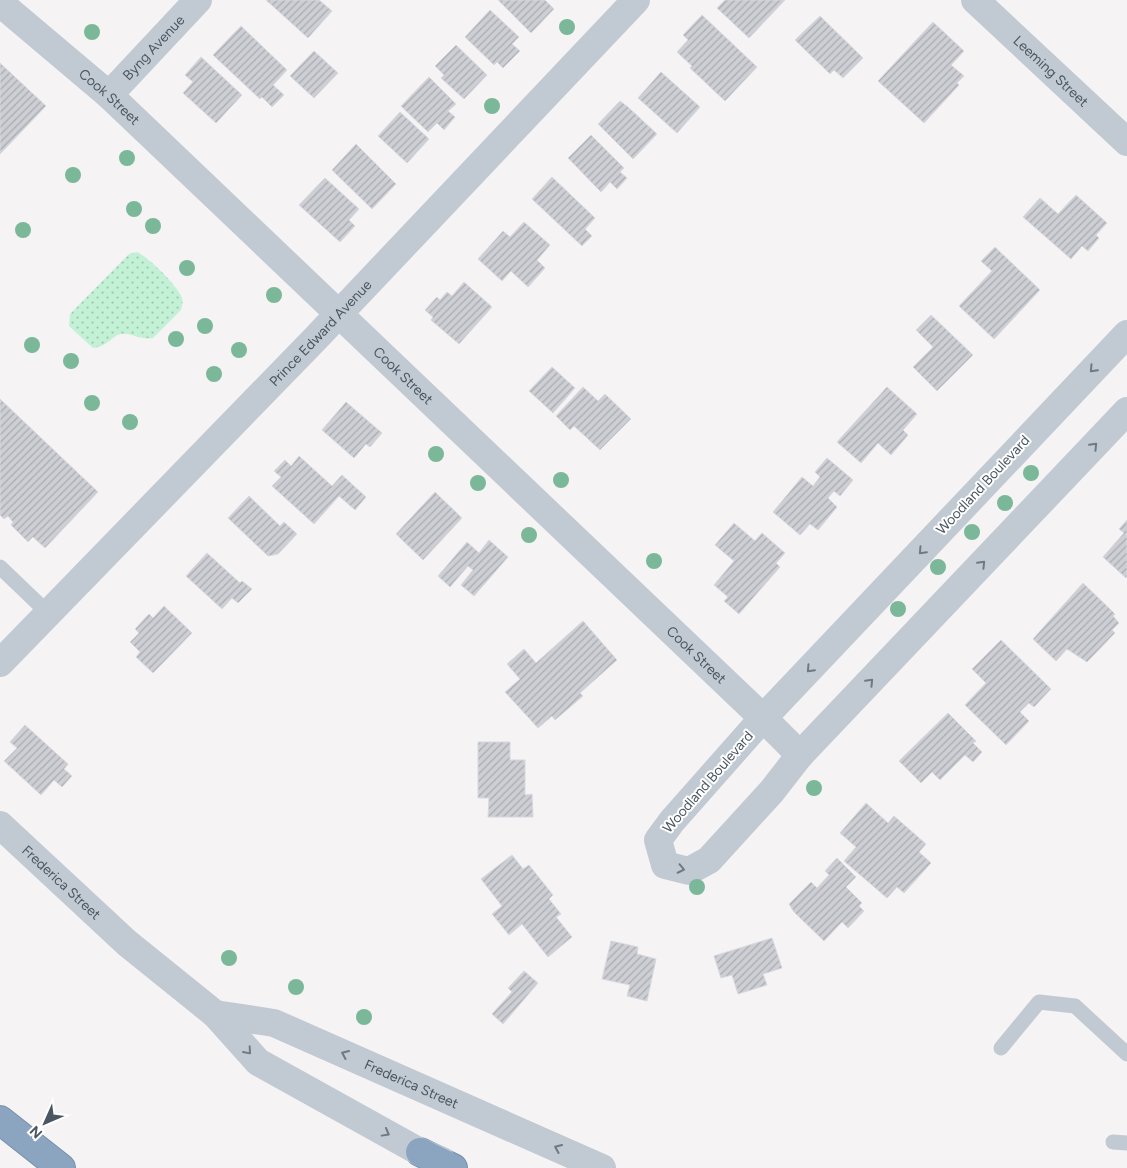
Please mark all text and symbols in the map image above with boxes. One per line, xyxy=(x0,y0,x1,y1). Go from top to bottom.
street label: Byng Avenue xyxy=(119,11,188,84)
street label: Leeming Street xyxy=(1010,32,1092,110)
street label: Cook Street xyxy=(76,65,143,128)
street label: Prince Edward Avenue xyxy=(265,276,375,390)
street label: Cook Street xyxy=(370,343,437,408)
one-way arrow xyxy=(1090,363,1099,372)
street label: Woodland Boulevard xyxy=(933,432,1033,538)
one-way arrow xyxy=(1088,443,1097,452)
one-way arrow xyxy=(919,545,928,554)
one-way arrow xyxy=(976,560,985,569)
street label: Cook Street xyxy=(663,622,730,687)
one-way arrow xyxy=(807,663,816,672)
one-way arrow xyxy=(864,678,873,687)
street label: Woodland Boulevard xyxy=(659,728,757,836)
street label: Frederica Street xyxy=(19,842,104,923)
one-way arrow xyxy=(677,863,686,874)
one-way arrow xyxy=(242,1045,251,1054)
one-way arrow xyxy=(341,1050,350,1061)
street label: Frederica Street xyxy=(362,1056,461,1112)
north arrow xyxy=(20,1098,70,1148)
text: N xyxy=(26,1122,46,1142)
one-way arrow xyxy=(381,1127,390,1137)
one-way arrow xyxy=(554,1144,563,1155)

